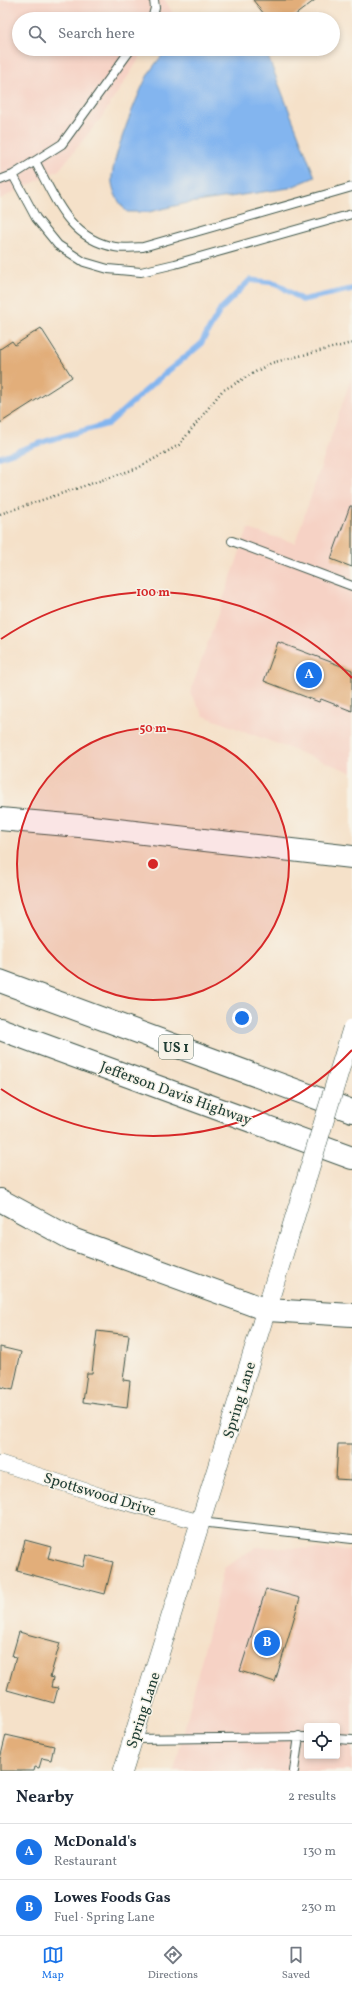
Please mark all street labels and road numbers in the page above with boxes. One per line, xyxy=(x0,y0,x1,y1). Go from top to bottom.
road number: US 1 xyxy=(159,1035,193,1059)
street label: Jefferson Davis Highway xyxy=(97,1057,254,1132)
street label: Spring Lane xyxy=(219,1359,262,1441)
street label: Spottswood Drive xyxy=(41,1468,159,1523)
street label: Spring Lane xyxy=(122,1670,167,1751)

